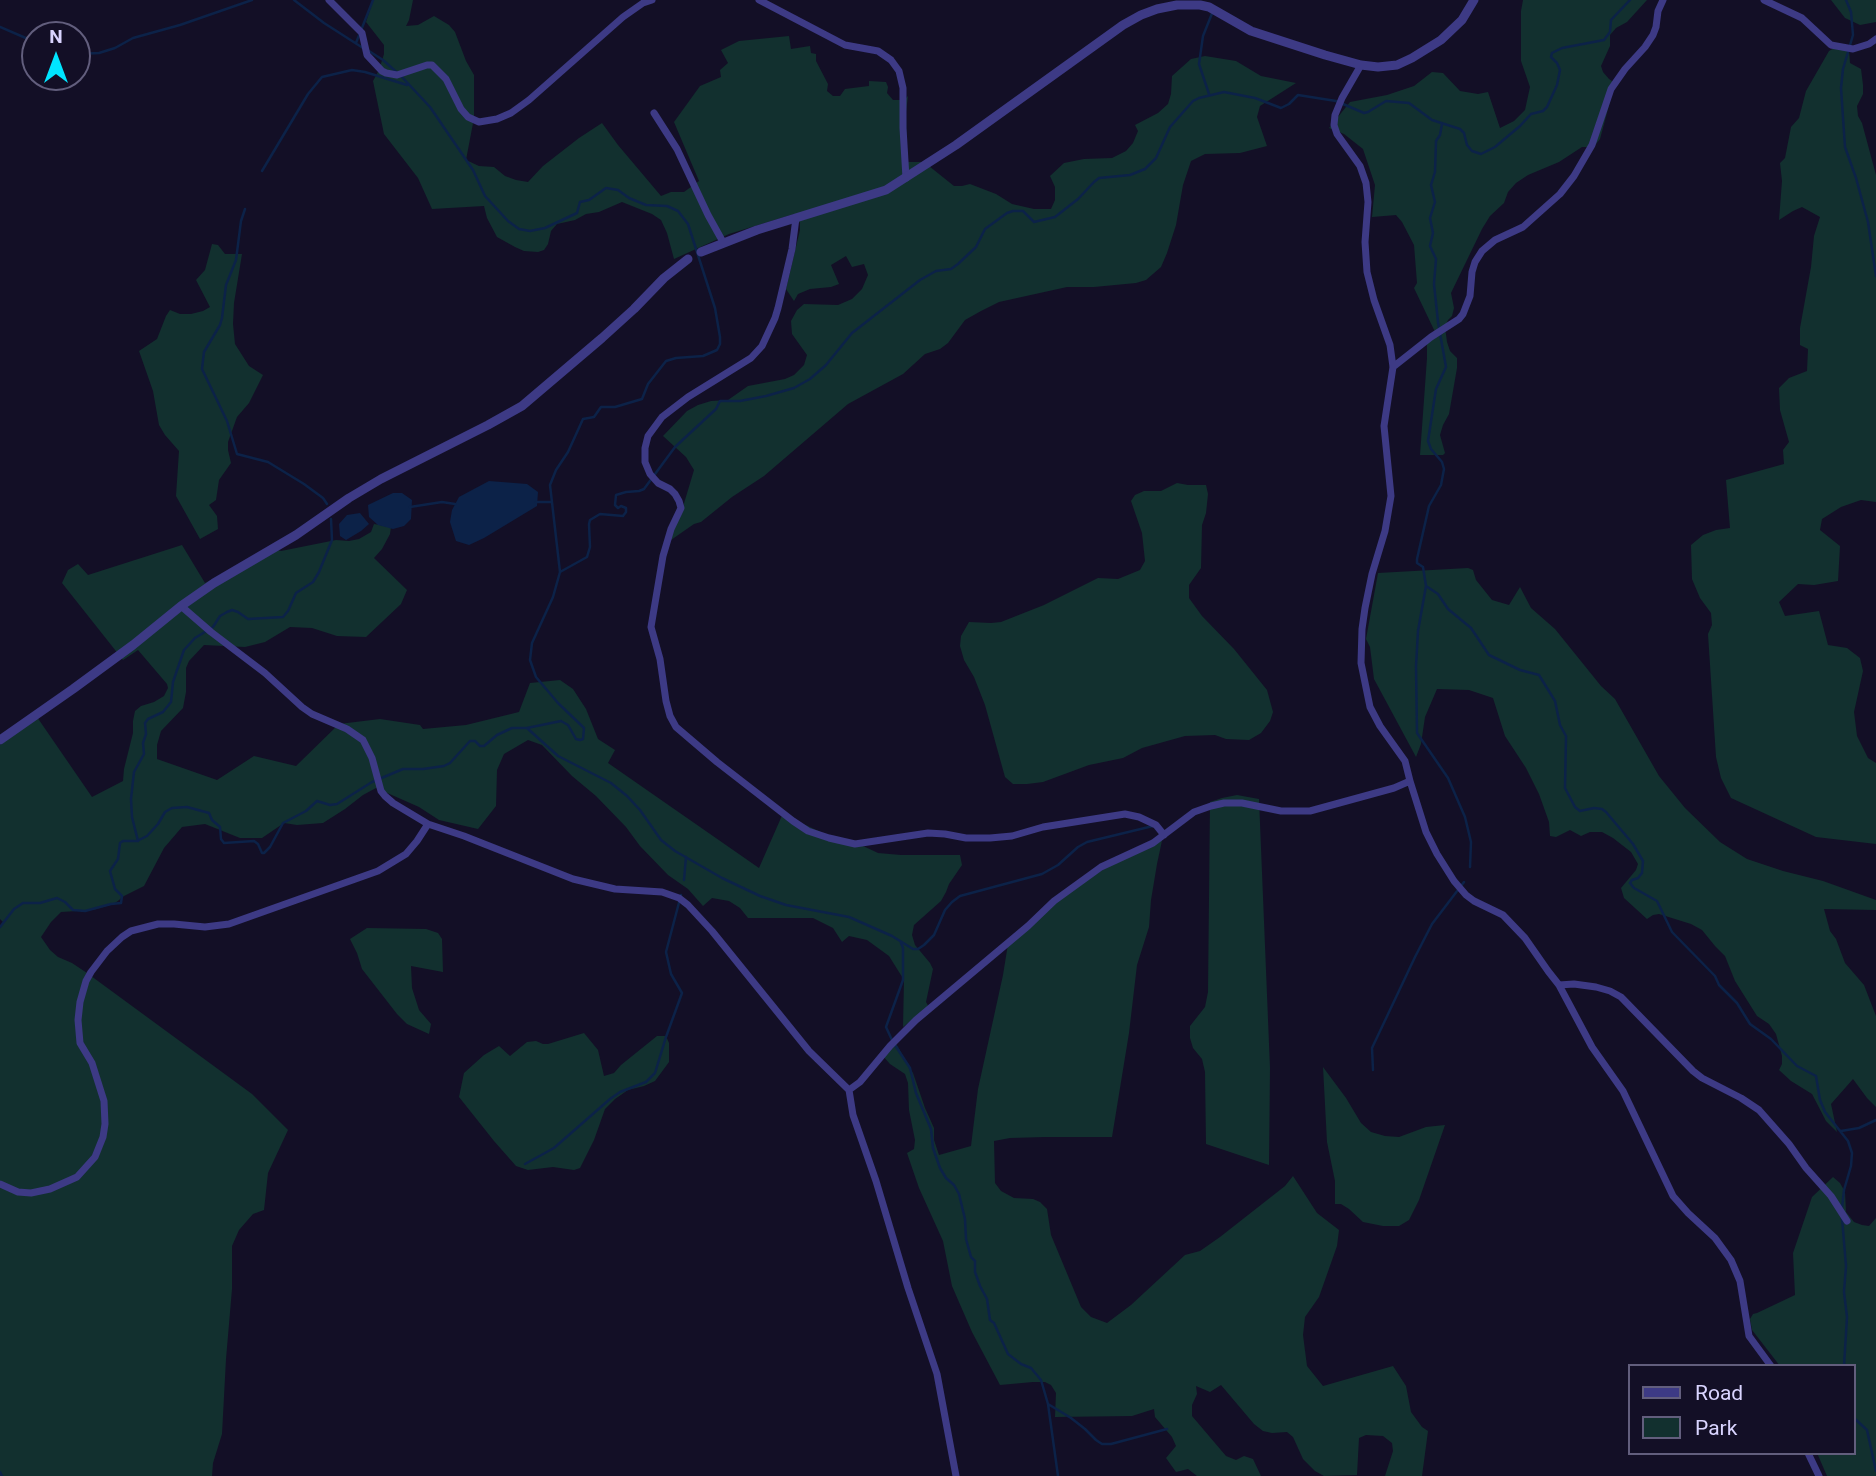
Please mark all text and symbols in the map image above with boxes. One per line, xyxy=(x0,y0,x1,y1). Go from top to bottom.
north arrow xyxy=(21,21,91,91)
text: N xyxy=(49,25,63,48)
legend xyxy=(1628,1364,1855,1455)
text: Road xyxy=(1695,1381,1743,1405)
text: Park xyxy=(1695,1416,1737,1440)

